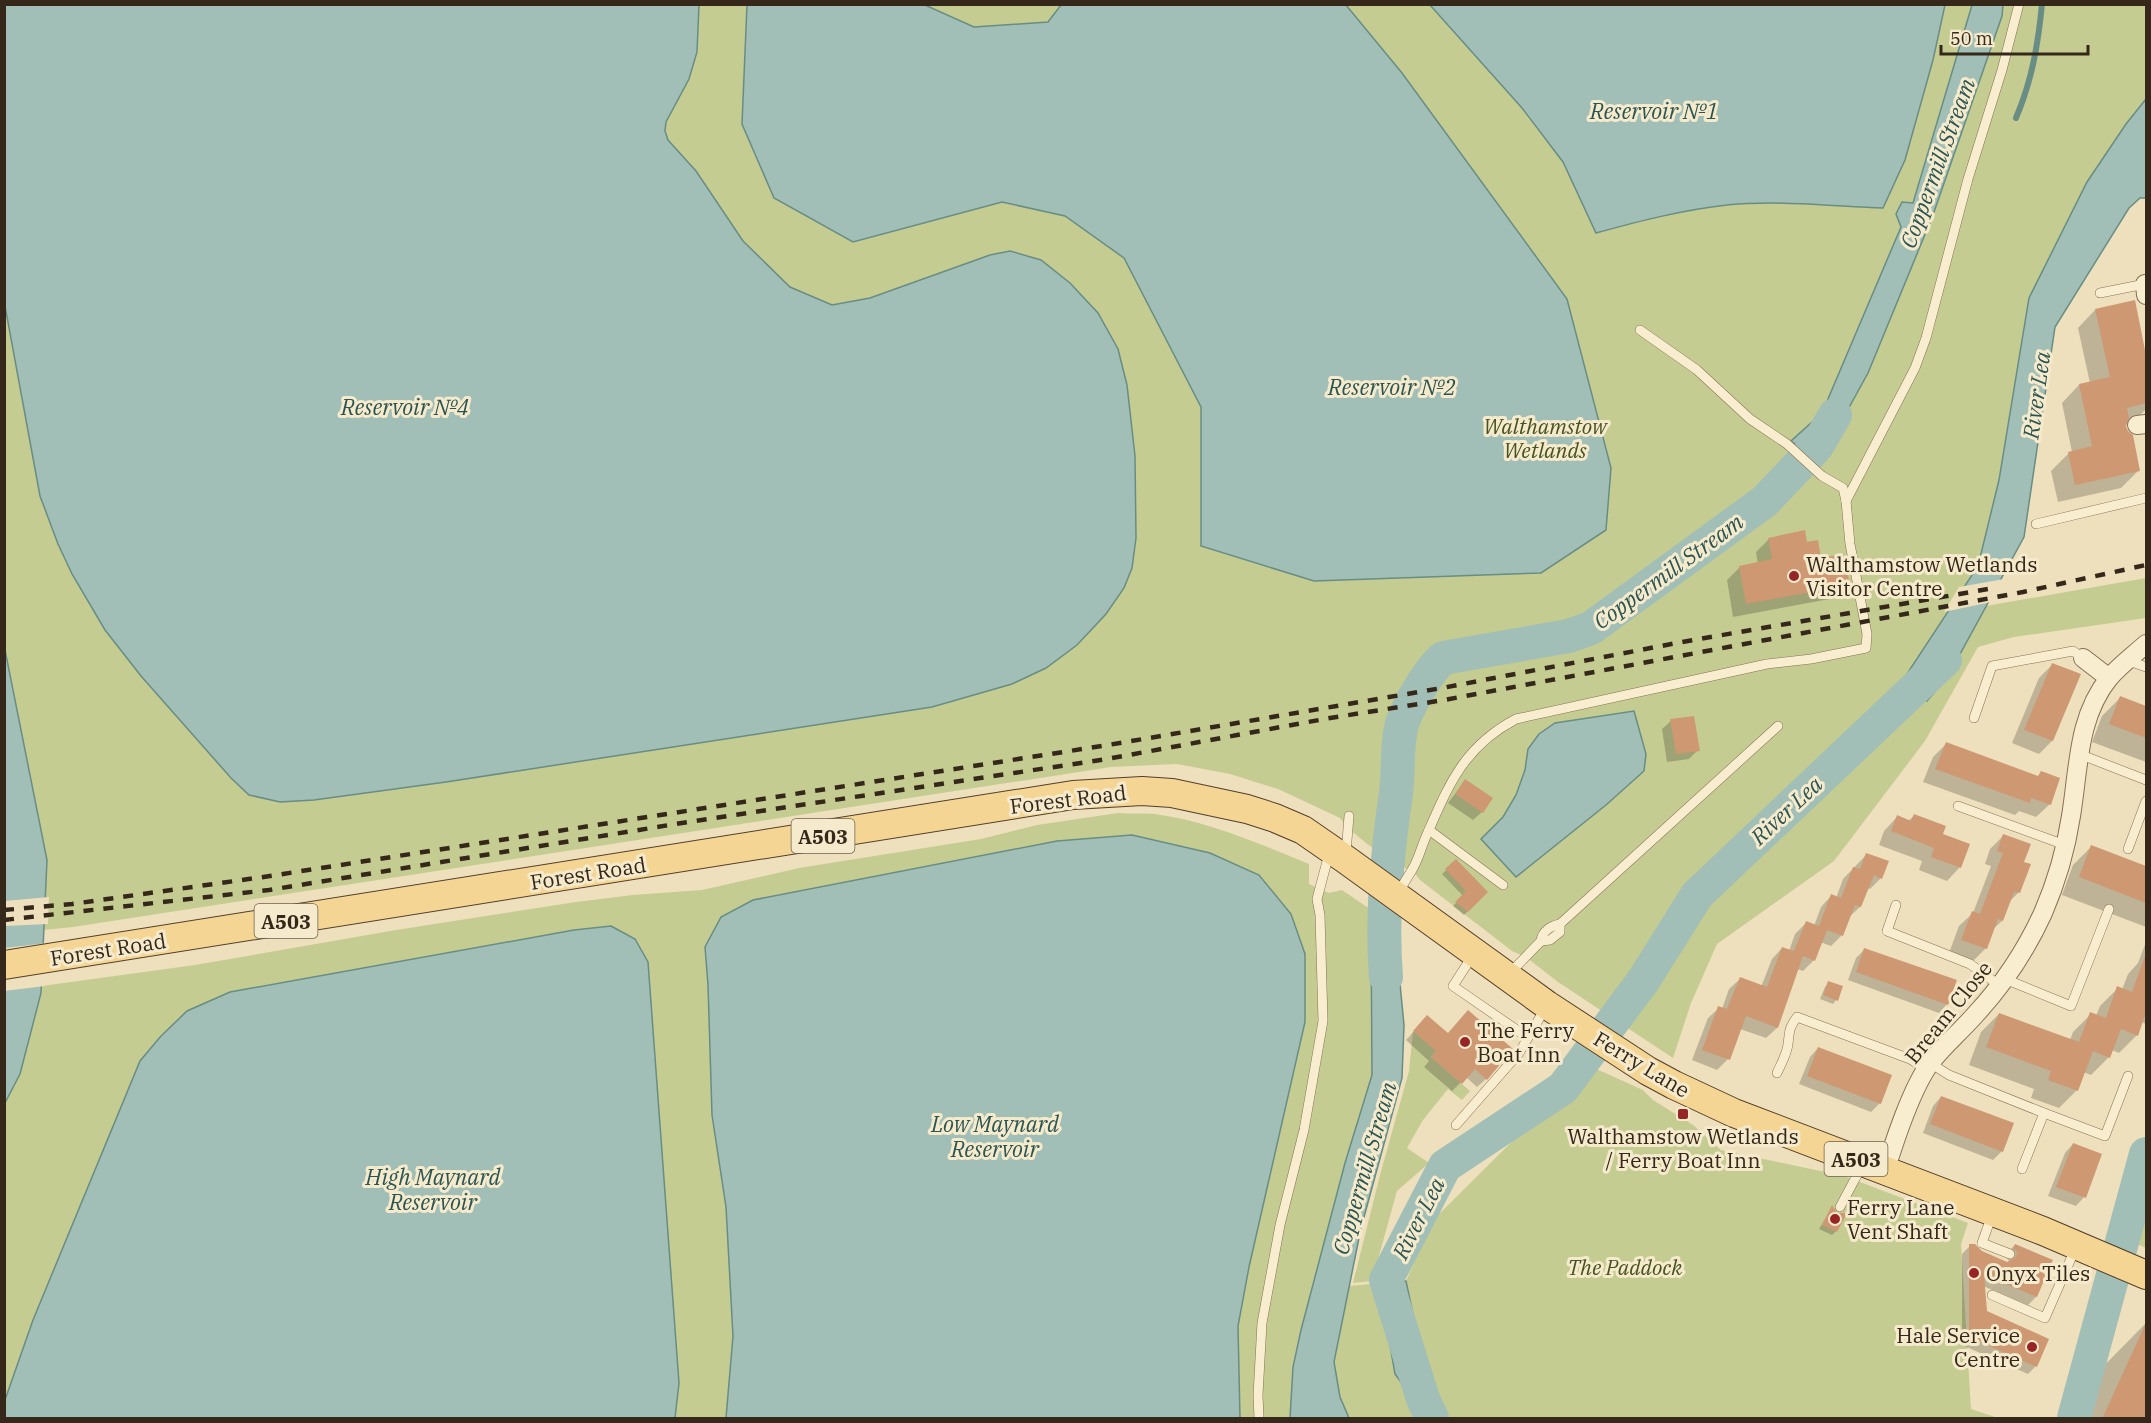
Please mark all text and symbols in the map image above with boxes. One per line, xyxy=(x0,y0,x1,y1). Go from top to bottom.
scale bar xyxy=(1941,18,2088,56)
text: 50 m xyxy=(1950,27,1993,50)
water label: Coppermill Stream xyxy=(1893,74,1981,252)
water label: Reservoir №1 xyxy=(1589,96,1718,125)
water label: River Lea xyxy=(2015,349,2056,441)
water label: Reservoir №2 xyxy=(1327,372,1456,401)
water label: Reservoir №4 xyxy=(340,392,469,421)
park label: Walthamstow Wetlands xyxy=(1483,412,1608,464)
water label: Coppermill Stream xyxy=(1587,507,1749,635)
place label: Walthamstow Wetlands Visitor Centre xyxy=(1806,550,2037,602)
marker: Walthamstow Wetlands Visitor Centre xyxy=(1787,569,1801,583)
water label: River Lea xyxy=(1743,769,1828,851)
street label: Forest Road xyxy=(1008,778,1128,820)
road number: A503 xyxy=(792,819,854,853)
street label: Forest Road xyxy=(528,850,648,896)
road number: A503 xyxy=(254,904,318,938)
street label: Forest Road xyxy=(48,926,168,972)
street label: Bream Close xyxy=(1898,955,1998,1069)
place label: The Ferry Boat Inn xyxy=(1477,1016,1575,1068)
street label: Ferry Lane xyxy=(1589,1024,1695,1104)
marker: The Ferry Boat Inn xyxy=(1458,1035,1472,1049)
water label: Coppermill Stream xyxy=(1325,1078,1403,1258)
marker: Walthamstow Wetlands / Ferry Boat Inn xyxy=(1676,1107,1690,1121)
water label: Low Maynard Reservoir xyxy=(930,1109,1060,1163)
place label: Walthamstow Wetlands / Ferry Boat Inn xyxy=(1567,1122,1799,1174)
road number: A503 xyxy=(1824,1142,1888,1176)
water label: High Maynard Reservoir xyxy=(365,1162,501,1216)
water label: River Lea xyxy=(1385,1172,1451,1265)
place label: Ferry Lane Vent Shaft xyxy=(1847,1193,1955,1245)
marker: Ferry Lane Vent Shaft xyxy=(1828,1212,1842,1226)
park label: The Paddock xyxy=(1568,1253,1683,1281)
place label: Onyx Tiles xyxy=(1986,1259,2090,1287)
marker: Onyx Tiles xyxy=(1967,1266,1981,1280)
place label: Hale Service Centre xyxy=(1896,1321,2020,1373)
marker: Hale Service Centre xyxy=(2025,1340,2039,1354)

